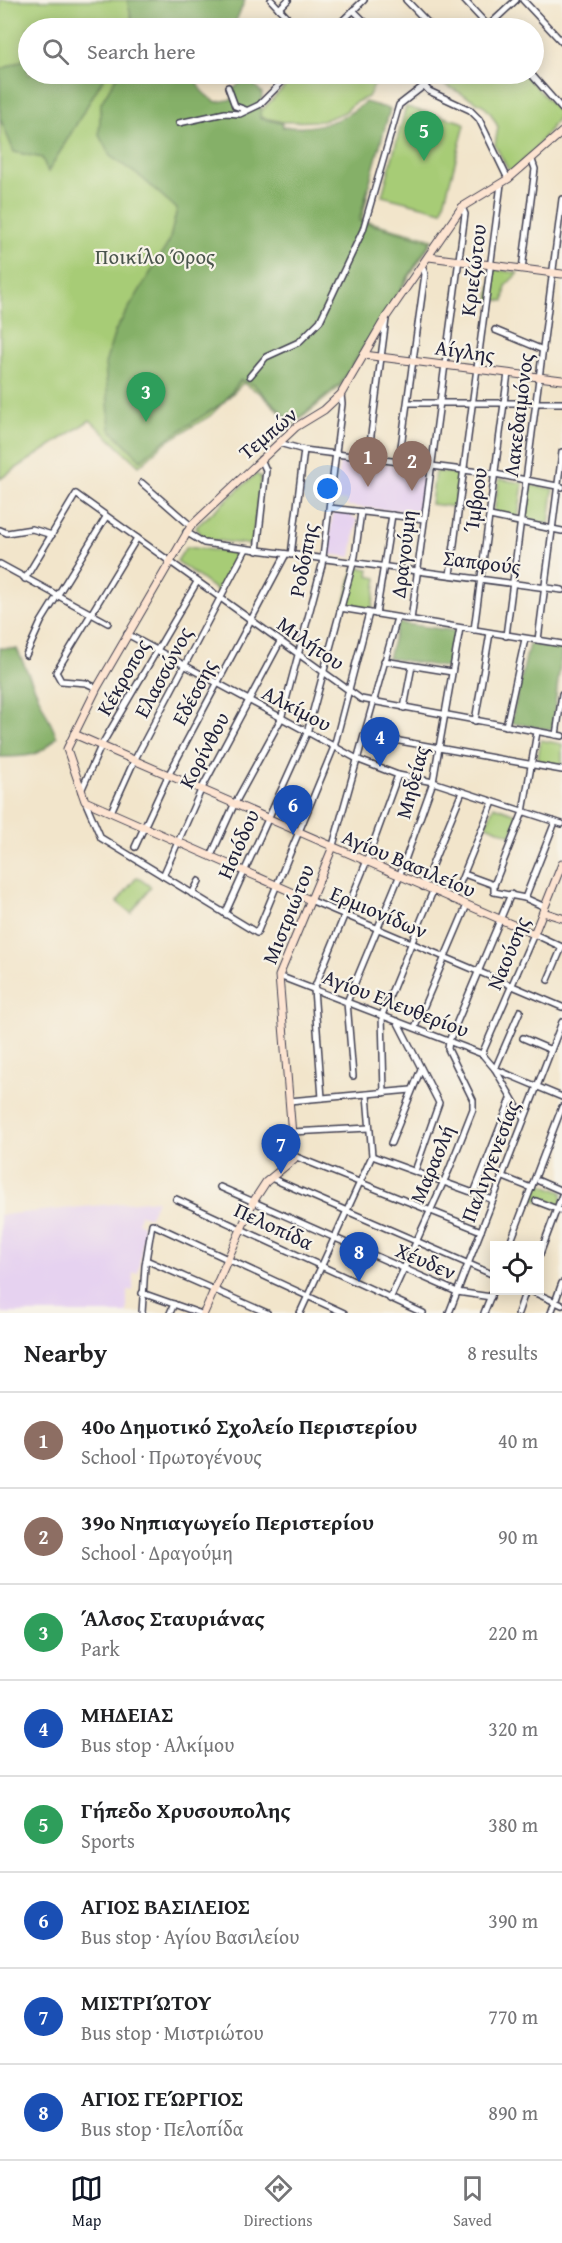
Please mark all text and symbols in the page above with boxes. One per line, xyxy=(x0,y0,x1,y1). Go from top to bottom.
search box xyxy=(18,18,544,84)
icon: search xyxy=(39,35,72,68)
text: Search here xyxy=(87,35,196,67)
pin: 5 xyxy=(404,112,444,161)
street label: Κριεζώτου xyxy=(452,222,494,318)
park label: Ποικίλο Όρος xyxy=(95,241,215,272)
street label: Αίγλης xyxy=(433,331,497,371)
street label: Λακεδαιμόνος xyxy=(495,351,541,479)
pin: 3 xyxy=(126,372,166,422)
street label: Τεμπών xyxy=(232,399,304,467)
pin: 1 xyxy=(348,438,388,487)
pin: 2 xyxy=(392,442,432,491)
street label: Ίμβρου xyxy=(455,465,495,535)
your location xyxy=(313,474,342,503)
street label: Δραγούμη xyxy=(382,508,424,600)
street label: Ροδόπης xyxy=(281,520,325,600)
street label: Σαπφούς xyxy=(441,542,523,582)
street label: Μιλήτου xyxy=(271,608,351,678)
street label: Ελασσώνος xyxy=(126,621,200,723)
street label: Κέκροπος xyxy=(89,633,158,721)
street label: Εδέσσης xyxy=(164,653,224,731)
street label: Αλκίμου xyxy=(257,677,337,739)
street label: Κορίνθου xyxy=(171,706,237,794)
pin: 4 xyxy=(360,718,400,767)
street label: Μηδείας xyxy=(387,742,437,822)
pin: 6 xyxy=(274,786,312,835)
street label: Ησιόδου xyxy=(209,804,267,884)
street label: Αγίου Βασιλείου xyxy=(337,821,481,905)
street label: Μιστριώτου xyxy=(254,859,322,968)
street label: Ερμιονίδων xyxy=(326,878,432,946)
street label: Ναούσης xyxy=(479,911,537,995)
street label: Αγίου Ελευθερίου xyxy=(318,961,474,1045)
street label: Παλιγγενεσίας xyxy=(453,1096,527,1226)
street label: Μαρασλή xyxy=(402,1120,462,1208)
pin: 7 xyxy=(262,1124,300,1174)
street label: Πελοπίδα xyxy=(229,1194,319,1258)
pin: 8 xyxy=(340,1232,378,1282)
street label: Χέυδεν xyxy=(391,1234,461,1288)
map controls xyxy=(490,1241,544,1295)
button: locate xyxy=(490,1241,544,1295)
text: Nearby xyxy=(24,1333,107,1372)
text: 8 results xyxy=(467,1338,538,1367)
text: 40ο Δημοτικό Σχολείο Περιστερίου xyxy=(81,1410,417,1442)
text: 1 xyxy=(38,1426,49,1455)
text: 40 m xyxy=(498,1426,538,1455)
text: School · Πρωτογένους xyxy=(81,1442,262,1471)
text: 39ο Νηπιαγωγείο Περιστερίου xyxy=(81,1506,374,1538)
text: 2 xyxy=(38,1522,49,1551)
text: 90 m xyxy=(498,1522,538,1551)
text: School · Δραγούμη xyxy=(81,1538,233,1567)
text: Άλσος Σταυριάνας xyxy=(81,1602,265,1634)
text: 3 xyxy=(38,1618,49,1647)
text: 220 m xyxy=(488,1618,538,1647)
text: Park xyxy=(81,1634,120,1663)
text: ΜΗΔΕΙΑΣ xyxy=(81,1698,173,1730)
text: 4 xyxy=(38,1714,49,1743)
text: 320 m xyxy=(488,1714,538,1743)
text: Bus stop · Αλκίμου xyxy=(81,1730,235,1759)
text: Γήπεδο Χρυσουπολης xyxy=(81,1794,291,1826)
text: 5 xyxy=(38,1810,49,1839)
text: 380 m xyxy=(488,1810,538,1839)
text: Sports xyxy=(81,1826,135,1855)
text: ΑΓΙΟΣ ΒΑΣΙΛΕΙΟΣ xyxy=(81,1890,250,1922)
text: 6 xyxy=(38,1906,49,1935)
text: 390 m xyxy=(488,1906,538,1935)
text: Bus stop · Αγίου Βασιλείου xyxy=(81,1922,299,1951)
text: ΜΙΣΤΡΙΏΤΟΥ xyxy=(81,1986,211,2018)
text: 7 xyxy=(38,2002,49,2031)
text: 770 m xyxy=(488,2002,538,2031)
text: Bus stop · Μιστριώτου xyxy=(81,2018,264,2047)
text: ΑΓΙΟΣ ΓΕΏΡΓΙΟΣ xyxy=(81,2082,243,2114)
text: 8 xyxy=(38,2098,49,2127)
text: 890 m xyxy=(488,2098,538,2127)
text: Bus stop · Πελοπίδα xyxy=(81,2114,244,2143)
tab: Map xyxy=(70,2172,103,2232)
tab: Directions xyxy=(244,2172,313,2232)
tab: Saved xyxy=(453,2172,492,2232)

